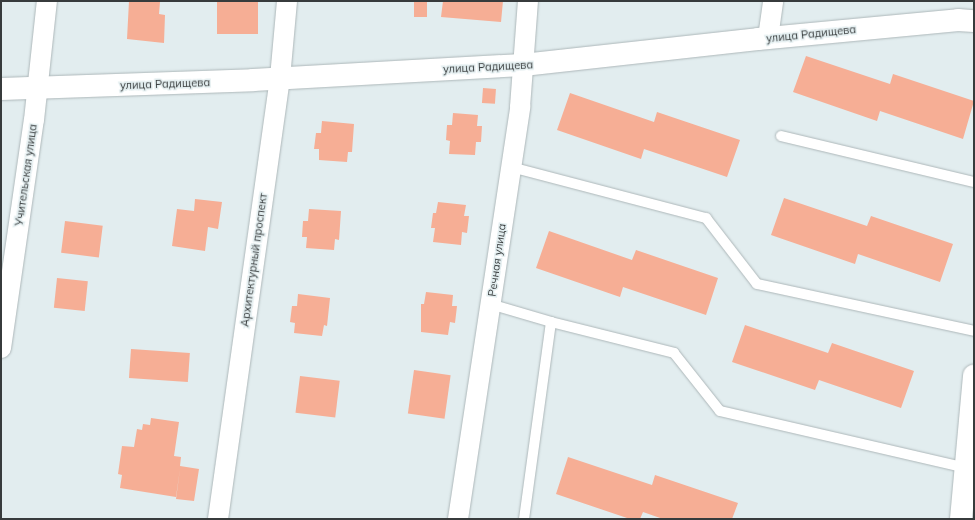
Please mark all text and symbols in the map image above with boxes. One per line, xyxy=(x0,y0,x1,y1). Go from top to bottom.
street label: улица Радищева xyxy=(765,23,857,45)
street label: улица Радищева xyxy=(443,58,533,76)
street label: улица Радищева xyxy=(120,76,210,92)
street label: Учительская улица xyxy=(12,123,40,227)
street label: Архитектурный проспект xyxy=(238,192,270,328)
street label: Речная улица xyxy=(485,223,509,297)

